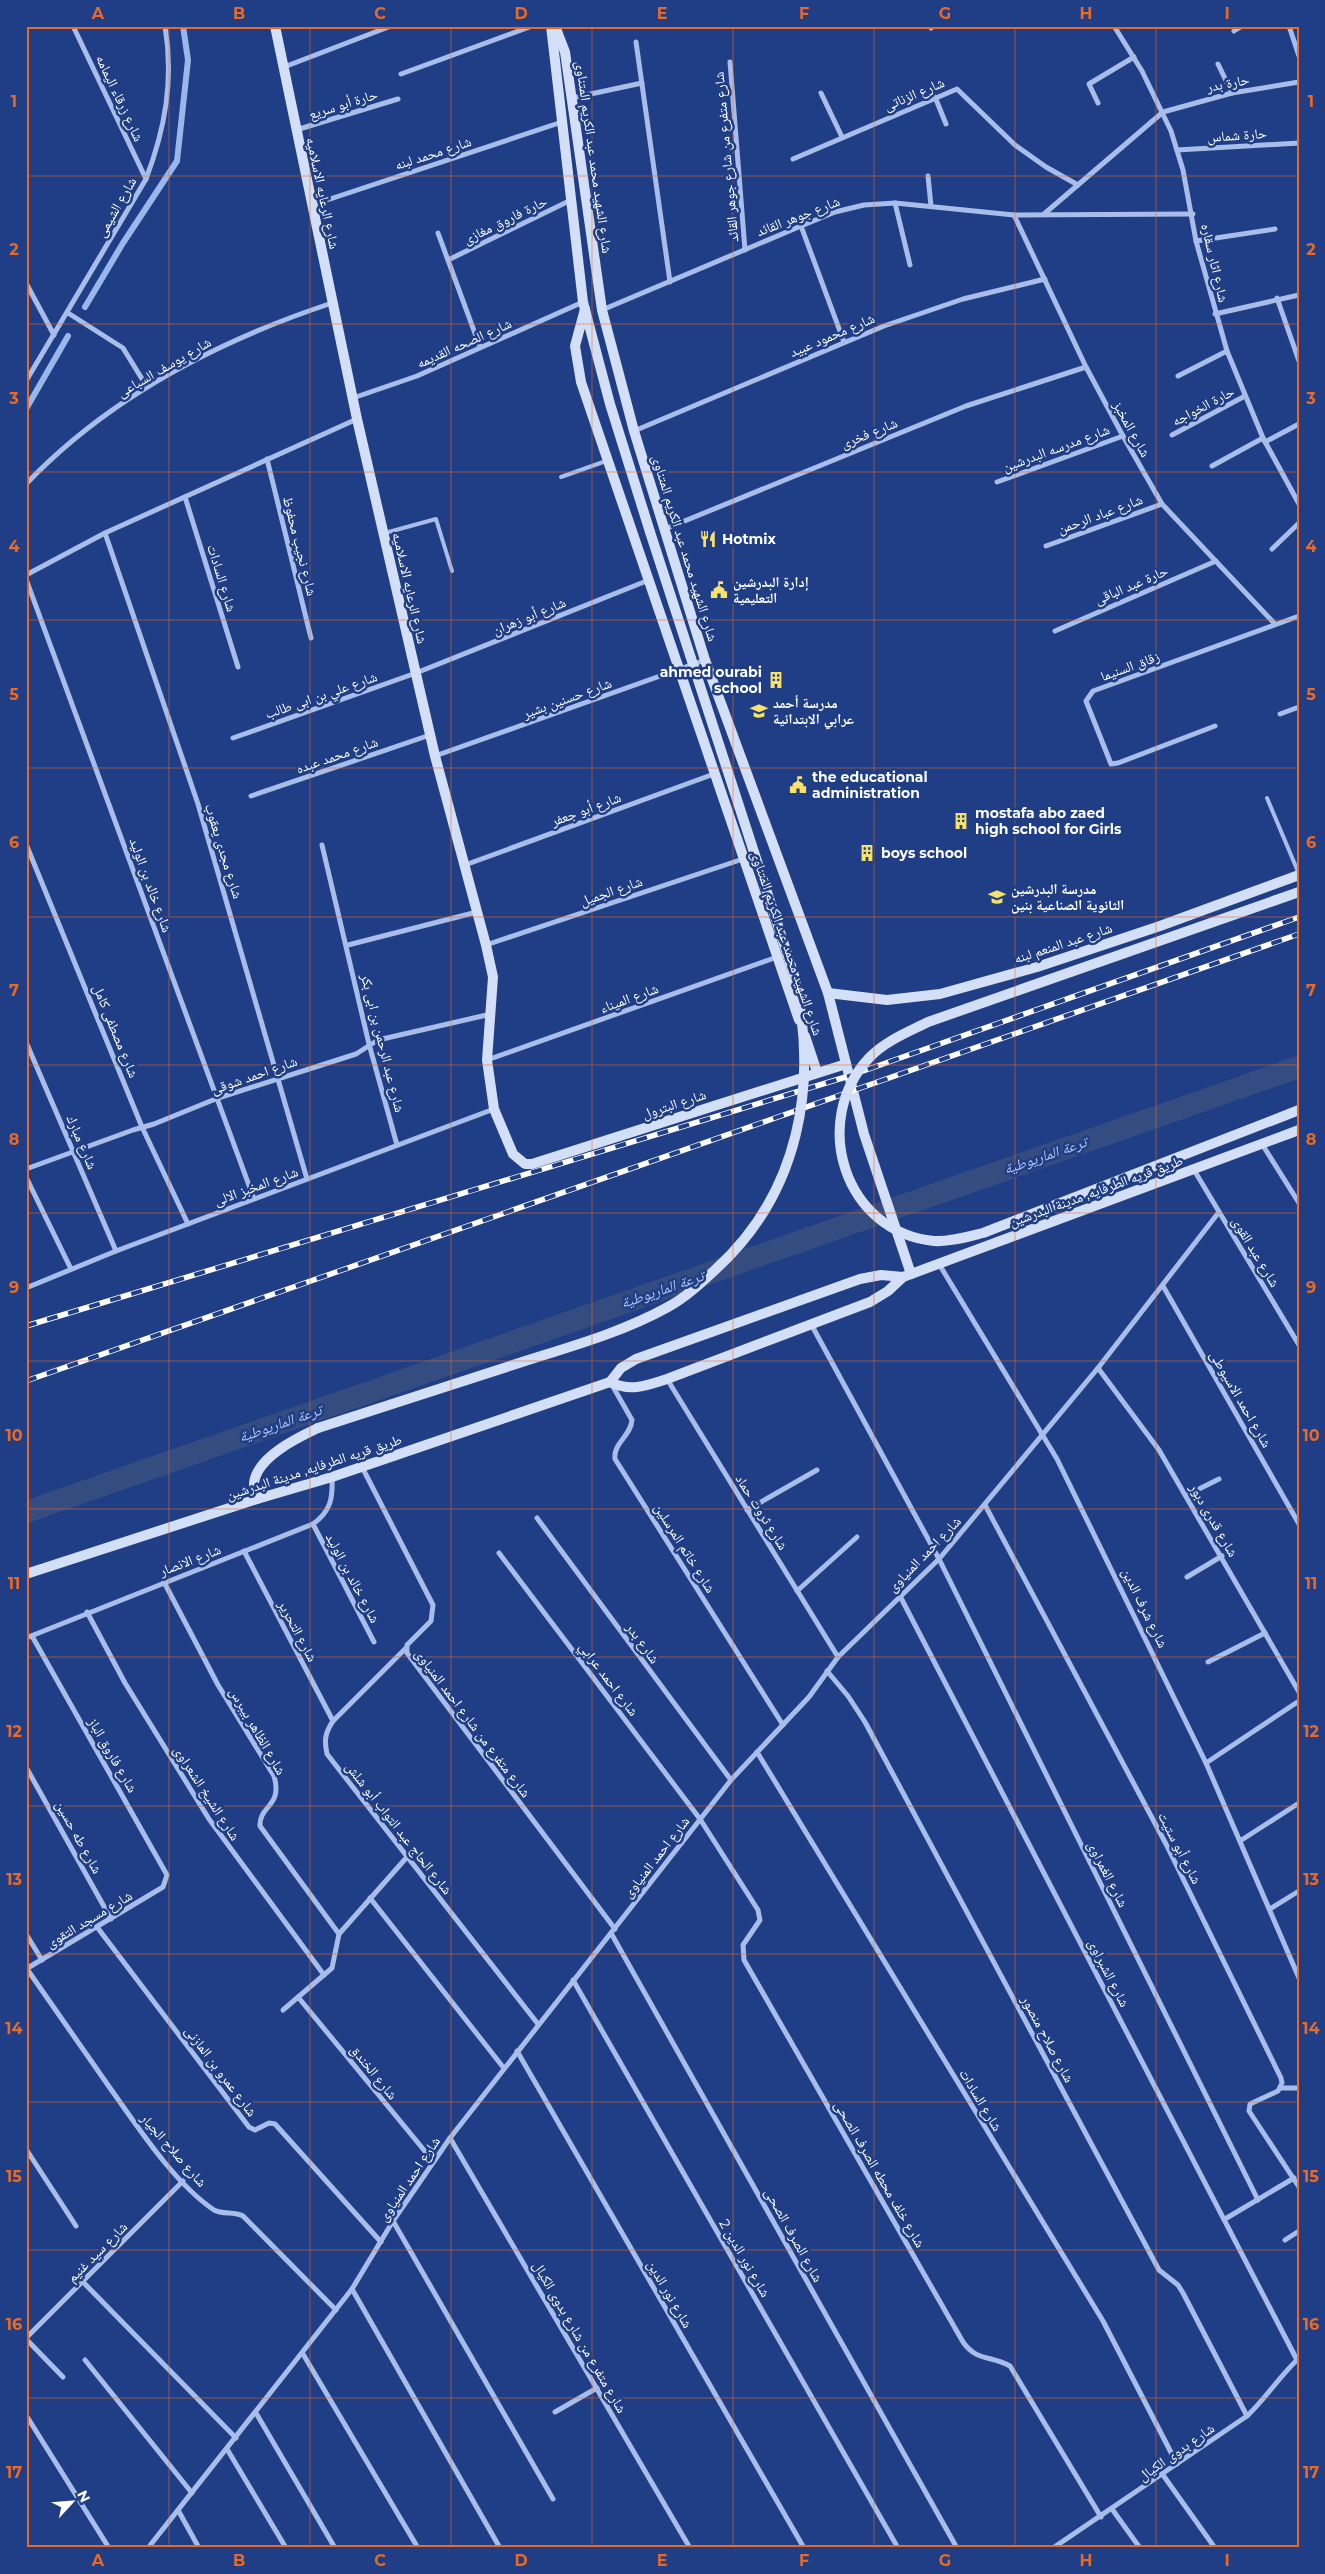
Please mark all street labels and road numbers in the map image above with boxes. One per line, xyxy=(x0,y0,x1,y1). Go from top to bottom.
street label: شارع زرقاء اليمامه xyxy=(91,52,148,145)
street label: شارع الشهيد محمد عبد الكريم المتناوى xyxy=(571,60,616,254)
street label: حارة بدر xyxy=(1204,70,1251,96)
street label: شارع متفرع من شارع جوهر القائد xyxy=(710,71,743,243)
street label: شارع الزناتى xyxy=(881,73,947,116)
street label: حارة أبو سريع xyxy=(306,85,380,124)
street label: حارة شماس xyxy=(1206,124,1268,146)
street label: شارع محمد لبنه xyxy=(392,132,474,175)
street label: شارع الرعايه الاسلاميه xyxy=(301,135,344,251)
street label: شارع الشيمى xyxy=(92,174,141,241)
street label: حارة فاروق مغازى xyxy=(460,192,550,248)
street label: شارع جوهر القائد xyxy=(754,192,843,241)
street label: شارع اثار سقاره xyxy=(1196,222,1233,304)
street label: شارع محمود عبيد xyxy=(787,309,878,362)
street label: شارع الصحه القديمه xyxy=(414,314,515,373)
street label: شارع يوسف السباعى xyxy=(114,333,215,402)
street label: حارة الخواجه xyxy=(1169,382,1237,430)
street label: شارع المخبز xyxy=(1108,397,1155,461)
street label: شارع فخرى xyxy=(838,413,900,453)
street label: شارع مدرسه البدرشين xyxy=(1000,420,1112,477)
street label: شارع الشهيد محمد عبد الكريم المتناوى xyxy=(647,453,722,644)
street label: شارع عباد الرحمن xyxy=(1055,490,1145,539)
street label: شارع نجيب محفوظ xyxy=(278,494,321,598)
street label: شارع الرعايه الاسلاميه xyxy=(387,531,432,646)
street label: شارع السادات xyxy=(202,542,241,614)
street label: حارة عبد الباقى xyxy=(1092,561,1171,609)
street label: شارع أبو زهران xyxy=(490,593,569,640)
street label: زقاق السنيما xyxy=(1098,647,1162,685)
street label: شارع علي بن ابى طالب xyxy=(263,667,380,725)
street label: شارع حسنين بشير xyxy=(519,674,614,724)
street label: شارع محمد عبده xyxy=(294,733,381,778)
street label: شارع أبو جعفر xyxy=(547,788,624,831)
street label: شارع مجدى يعقوب xyxy=(200,801,247,901)
street label: شارع خالد بن الوليد xyxy=(125,835,176,935)
street label: شارع الشهيد محمد عبد الكريم المتناوى xyxy=(746,848,827,1038)
street label: شارع الجميل xyxy=(577,872,645,911)
street label: شارع عبد المنعم لبنه xyxy=(1012,919,1115,968)
street label: شارع عبد الرحمن بن ابى بكر xyxy=(356,971,409,1114)
street label: شارع الميناء xyxy=(597,979,661,1018)
street label: شارع مصطفى كامل xyxy=(88,982,143,1081)
street label: شارع احمد شوقى xyxy=(209,1052,300,1099)
street label: شارع البترول xyxy=(640,1085,709,1124)
street label: شارع مبارك xyxy=(62,1112,102,1172)
street label: طريق قريه الطرفايه, مدينة البدرشين xyxy=(1007,1151,1186,1232)
street label: شارع المخبز الالى xyxy=(211,1162,301,1210)
street label: شارع عبد القوى xyxy=(1227,1214,1284,1291)
street label: شارع احمد الاسيوطى xyxy=(1205,1347,1276,1451)
street label: طريق قريه الطرفايه, مدينة البدرشين xyxy=(224,1430,404,1505)
street label: شارع ثروت حماد xyxy=(731,1471,792,1554)
street label: شارع قدرى دبور xyxy=(1184,1479,1242,1561)
street label: شارع خاتم المرسلين xyxy=(649,1500,720,1597)
street label: شارع احمد المنياوى xyxy=(883,1512,965,1596)
street label: شارع خالد بن الوليد xyxy=(321,1530,384,1626)
street label: شارع الانصار xyxy=(156,1540,224,1581)
street label: شارع شرف الدين xyxy=(1117,1565,1172,1651)
street label: شارع التحرير xyxy=(273,1596,322,1665)
street label: شارع بدر xyxy=(621,1618,664,1668)
street label: شارع احمد عرابي xyxy=(573,1638,643,1721)
street label: شارع متفرع من شارع احمد المنياوى xyxy=(410,1645,535,1802)
street label: شارع الظاهر بيبرس xyxy=(225,1684,290,1779)
street label: شارع فاروق الباز xyxy=(83,1713,142,1796)
street label: شارع الشيخ الشعراوى xyxy=(169,1742,244,1844)
street label: شارع الحاج عبد التواب أبو شلش xyxy=(341,1758,456,1899)
street label: شارع طه حسين xyxy=(51,1797,106,1877)
street label: شارع أبو ستيت xyxy=(1153,1809,1206,1887)
street label: شارع احمد المنياوى xyxy=(619,1813,694,1902)
street label: شارع الغمراوى xyxy=(1083,1838,1132,1911)
street label: شارع مسجد التقوى xyxy=(43,1886,136,1953)
street label: شارع الشبراوى xyxy=(1083,1936,1134,2011)
street label: شارع صلاح منصور xyxy=(1016,1992,1078,2086)
street label: شارع عمرو بن المازنى xyxy=(180,2022,261,2121)
street label: شارع الخندق xyxy=(346,2041,402,2104)
street label: شارع السادات xyxy=(955,2066,1007,2135)
street label: شارع خلف محطه الصرف الصحى xyxy=(830,2097,929,2251)
street label: شارع صلاح الجيار xyxy=(136,2109,211,2191)
street label: شارع احمد المنياوى xyxy=(374,2133,445,2225)
street label: شارع الصرف الصحى xyxy=(760,2185,827,2286)
street label: شارع نور الدين 2 xyxy=(715,2216,775,2301)
street label: شارع سيد غنيم xyxy=(63,2218,132,2287)
street label: شارع نور الدين xyxy=(642,2257,697,2332)
street label: شارع متفرع من شارع بدوى الكيال xyxy=(528,2258,631,2417)
street label: شارع بدوى الكيال xyxy=(1134,2419,1218,2486)

